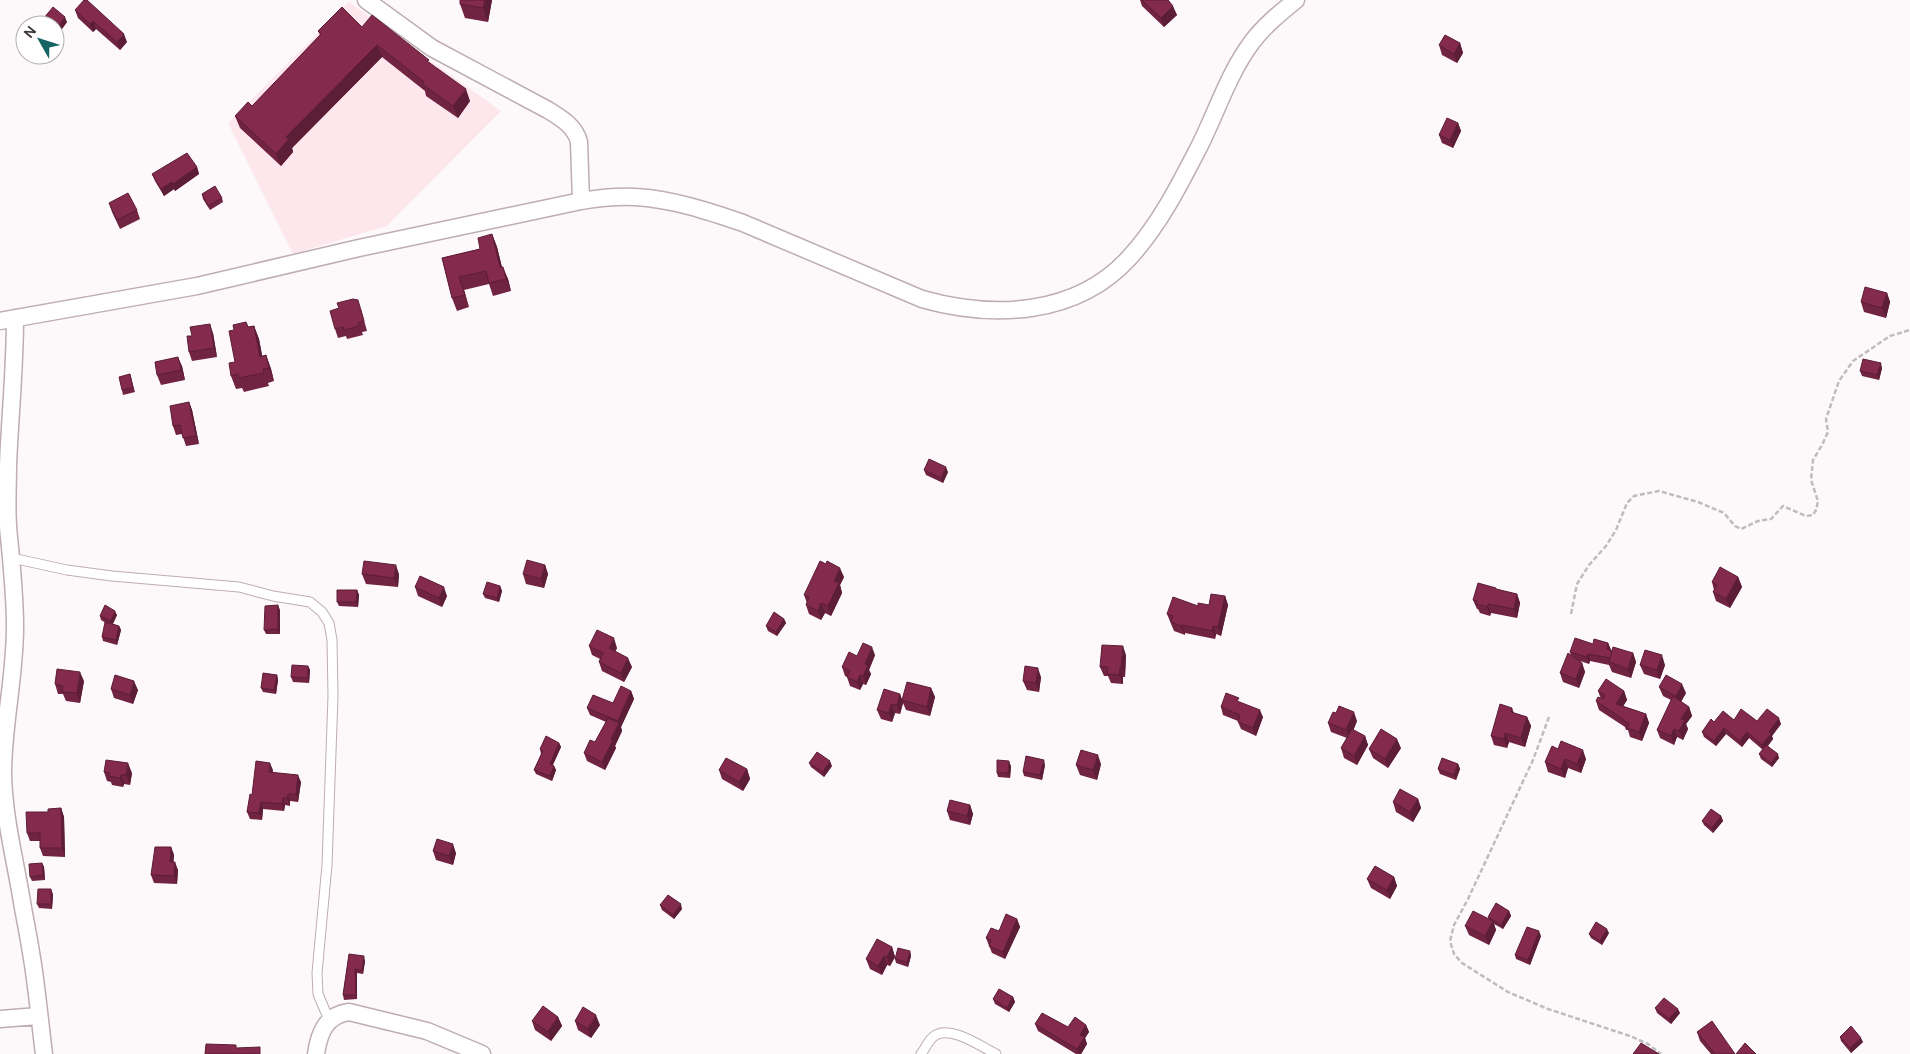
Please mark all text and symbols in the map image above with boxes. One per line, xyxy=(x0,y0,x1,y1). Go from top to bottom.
north arrow xyxy=(15,15,65,65)
text: N xyxy=(20,22,40,41)

